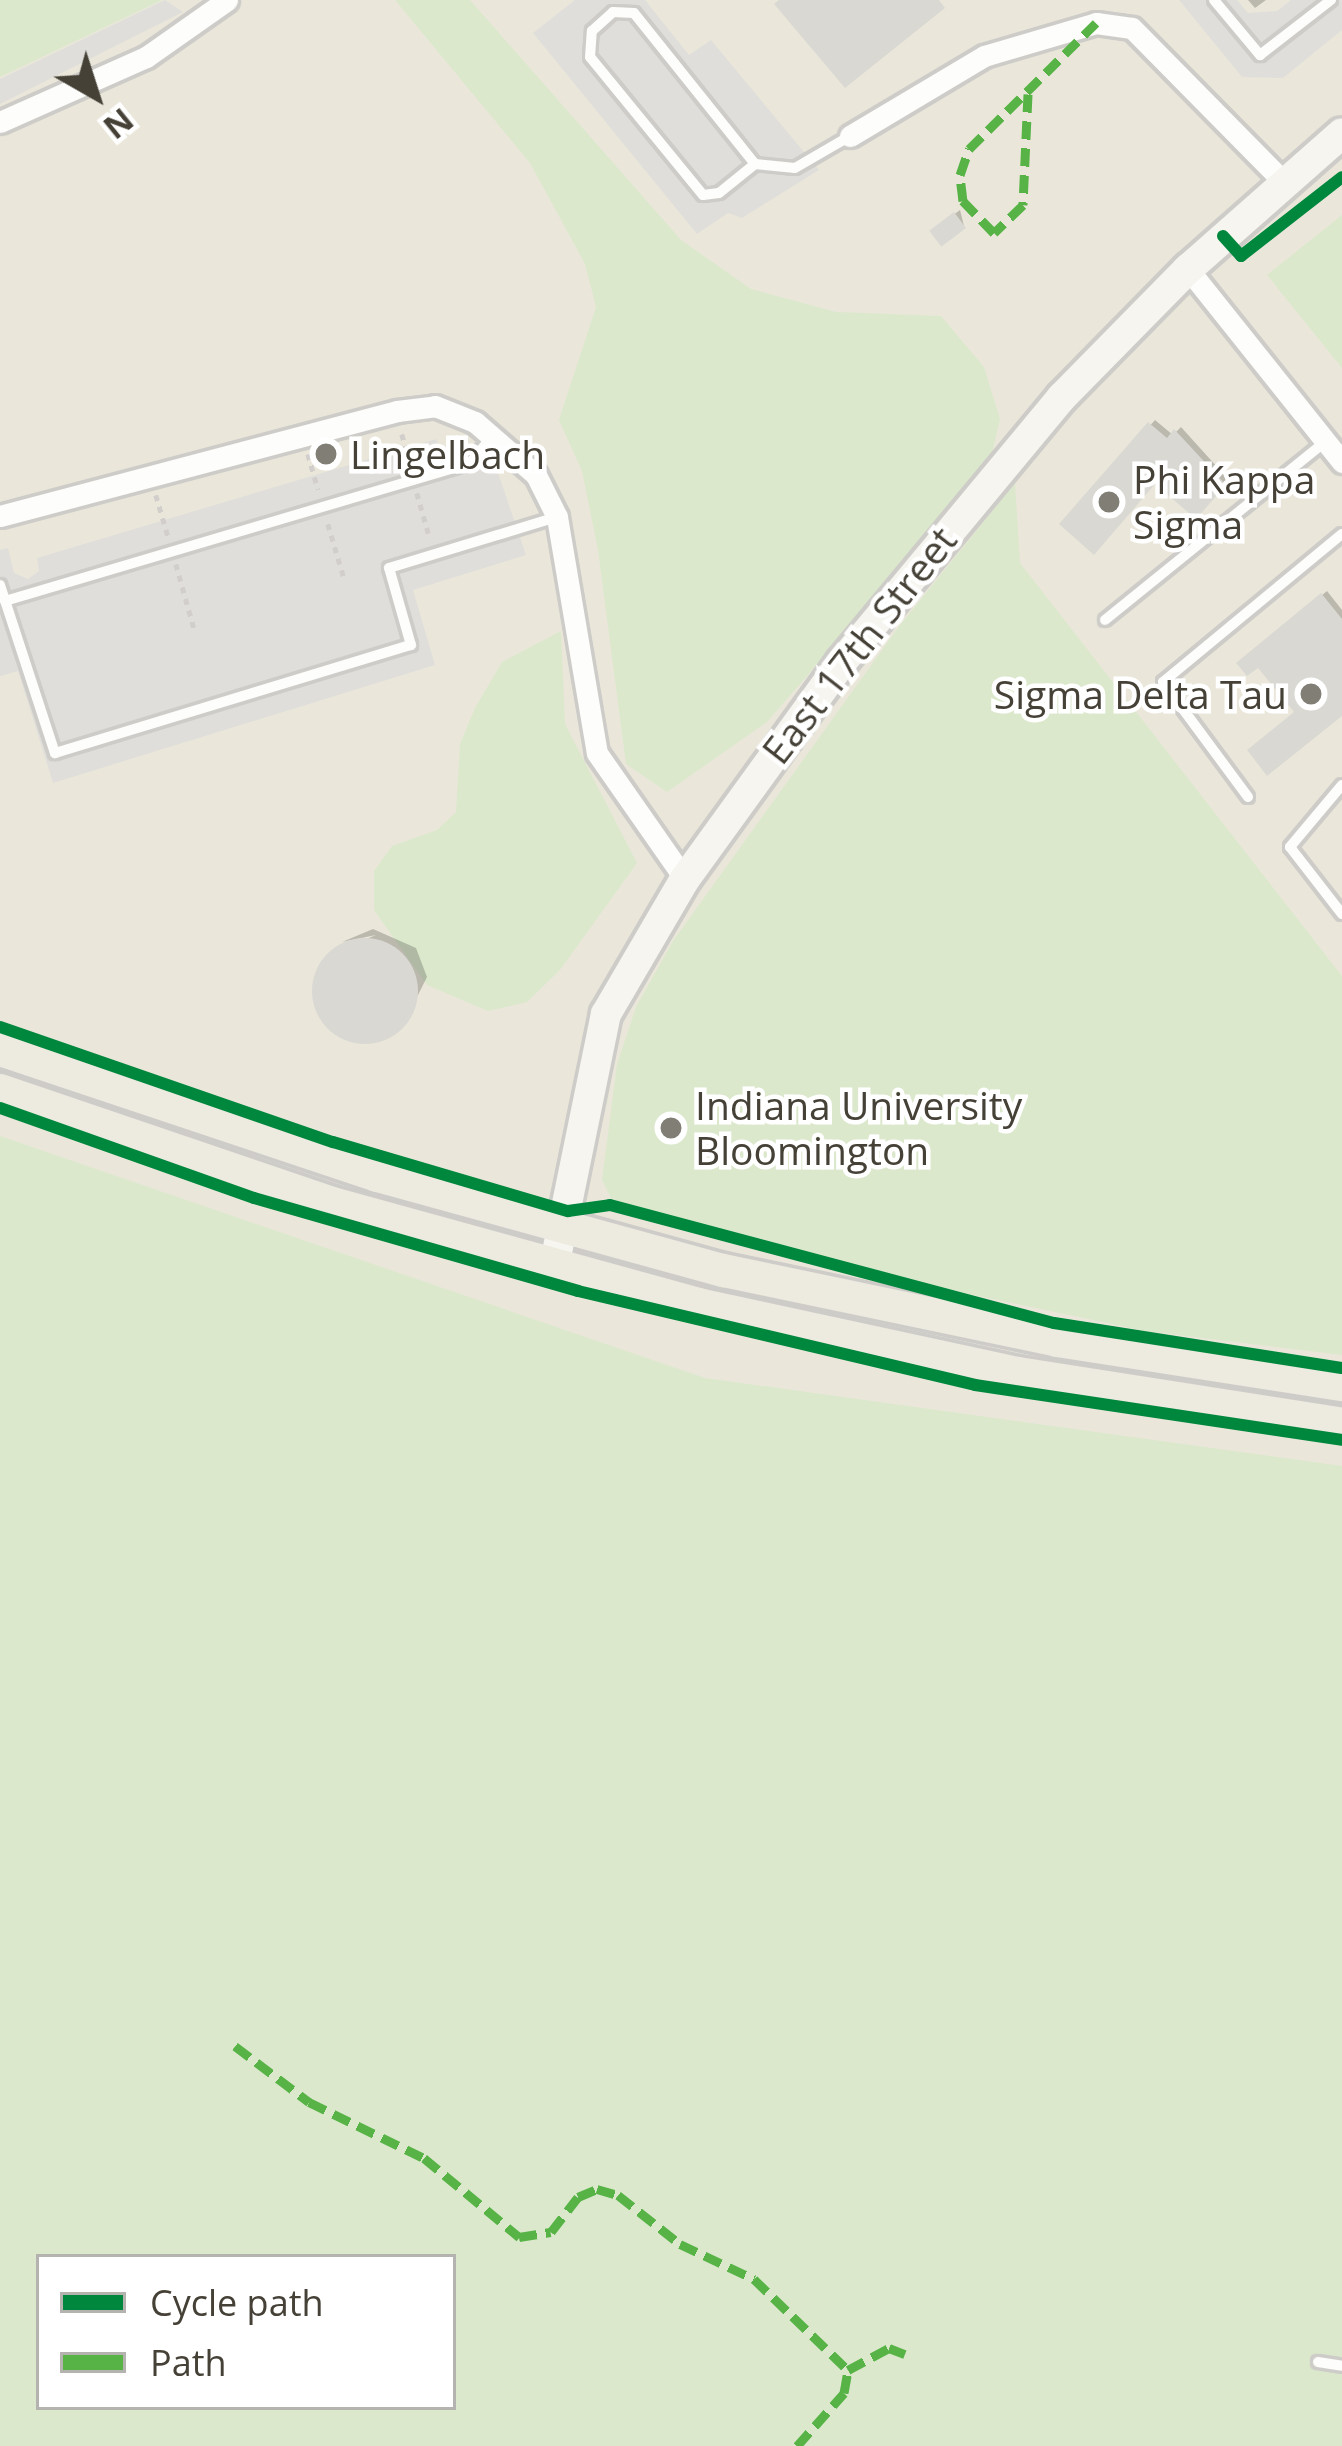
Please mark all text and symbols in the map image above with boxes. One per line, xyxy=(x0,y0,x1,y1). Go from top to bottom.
north arrow xyxy=(36,36,156,156)
text: N xyxy=(94,98,144,150)
place label: Lingelbach xyxy=(350,431,545,477)
marker: Lingelbach xyxy=(313,441,339,467)
place label: Phi Kappa Sigma xyxy=(1133,457,1315,548)
marker: Phi Kappa Sigma xyxy=(1096,489,1122,515)
street label: East 17th Street xyxy=(752,517,966,773)
place label: Sigma Delta Tau xyxy=(994,671,1287,717)
marker: Sigma Delta Tau xyxy=(1298,681,1324,707)
place label: Indiana University Bloomington xyxy=(695,1083,1022,1174)
marker: Indiana University Bloomington xyxy=(658,1115,684,1141)
legend xyxy=(36,2254,456,2410)
text: Cycle path xyxy=(150,2278,324,2327)
text: Path xyxy=(150,2338,227,2387)

